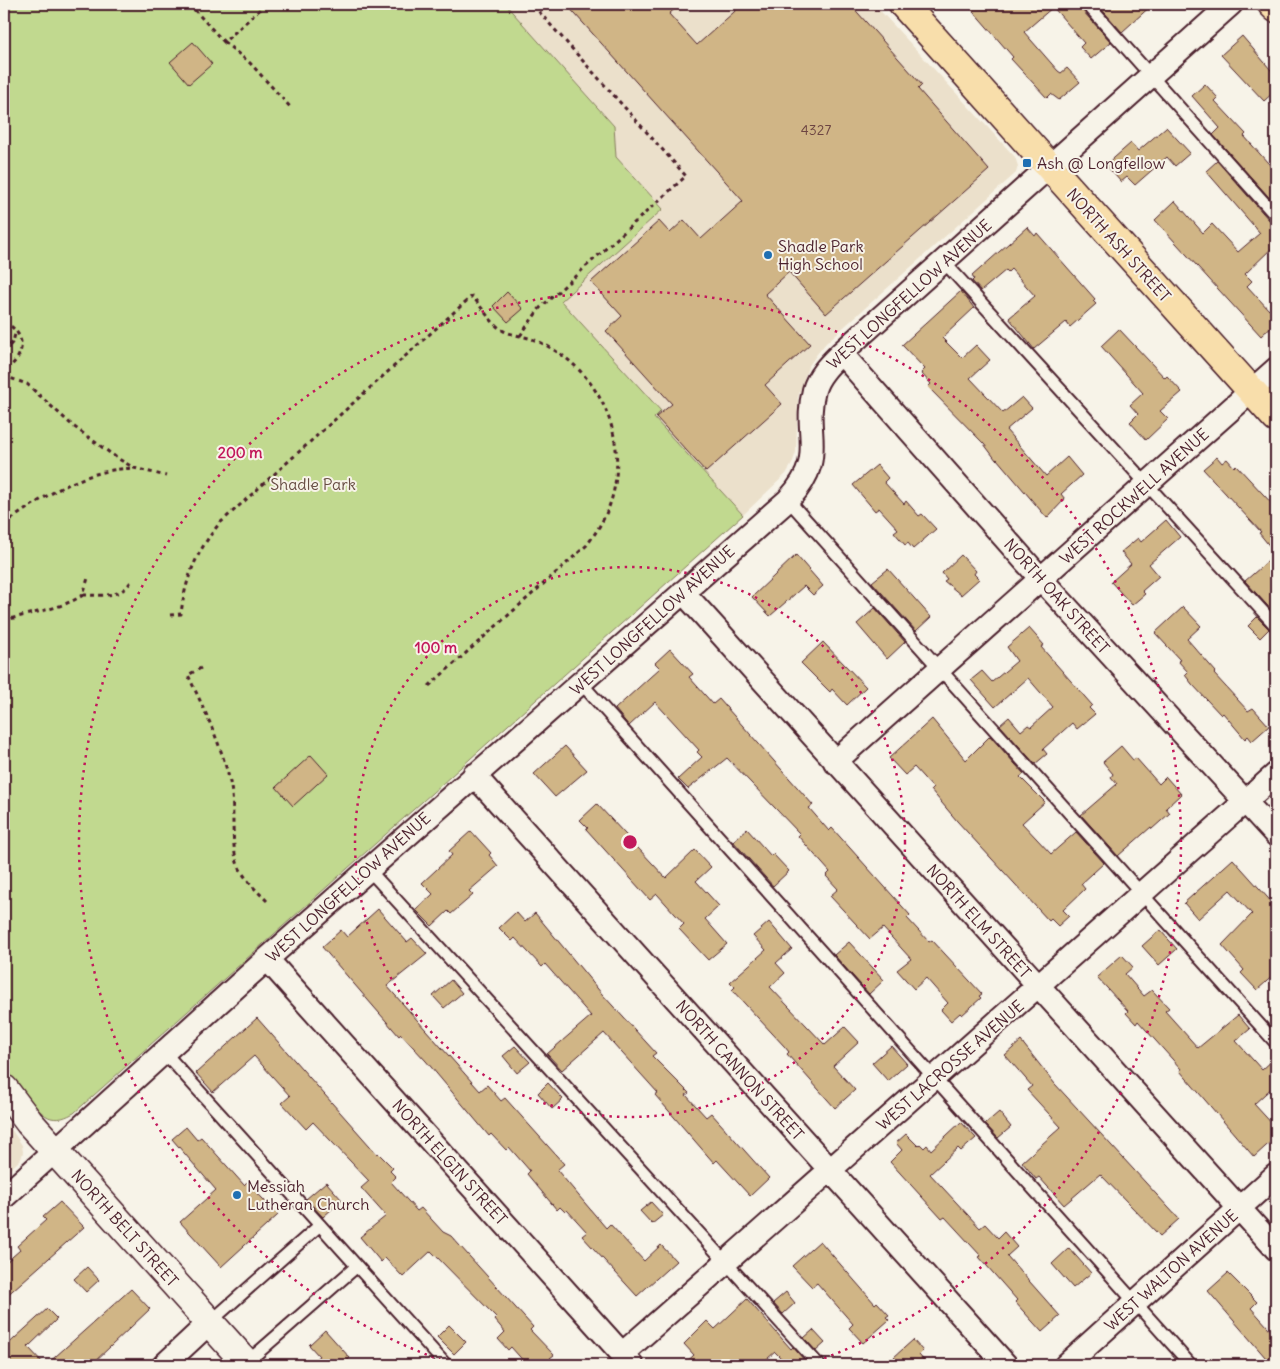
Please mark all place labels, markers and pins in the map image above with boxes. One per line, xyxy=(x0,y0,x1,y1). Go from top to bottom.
place label: Ash @ Longfellow xyxy=(1037,153,1166,173)
marker: Ash @ Longfellow xyxy=(1021,157,1033,169)
place label: Shadle Park High School xyxy=(778,236,864,274)
marker: Shadle Park High School xyxy=(762,249,774,261)
centre of rings xyxy=(621,833,639,851)
place label: Messiah Lutheran Church xyxy=(247,1176,369,1214)
marker: Messiah Lutheran Church xyxy=(231,1189,243,1201)

